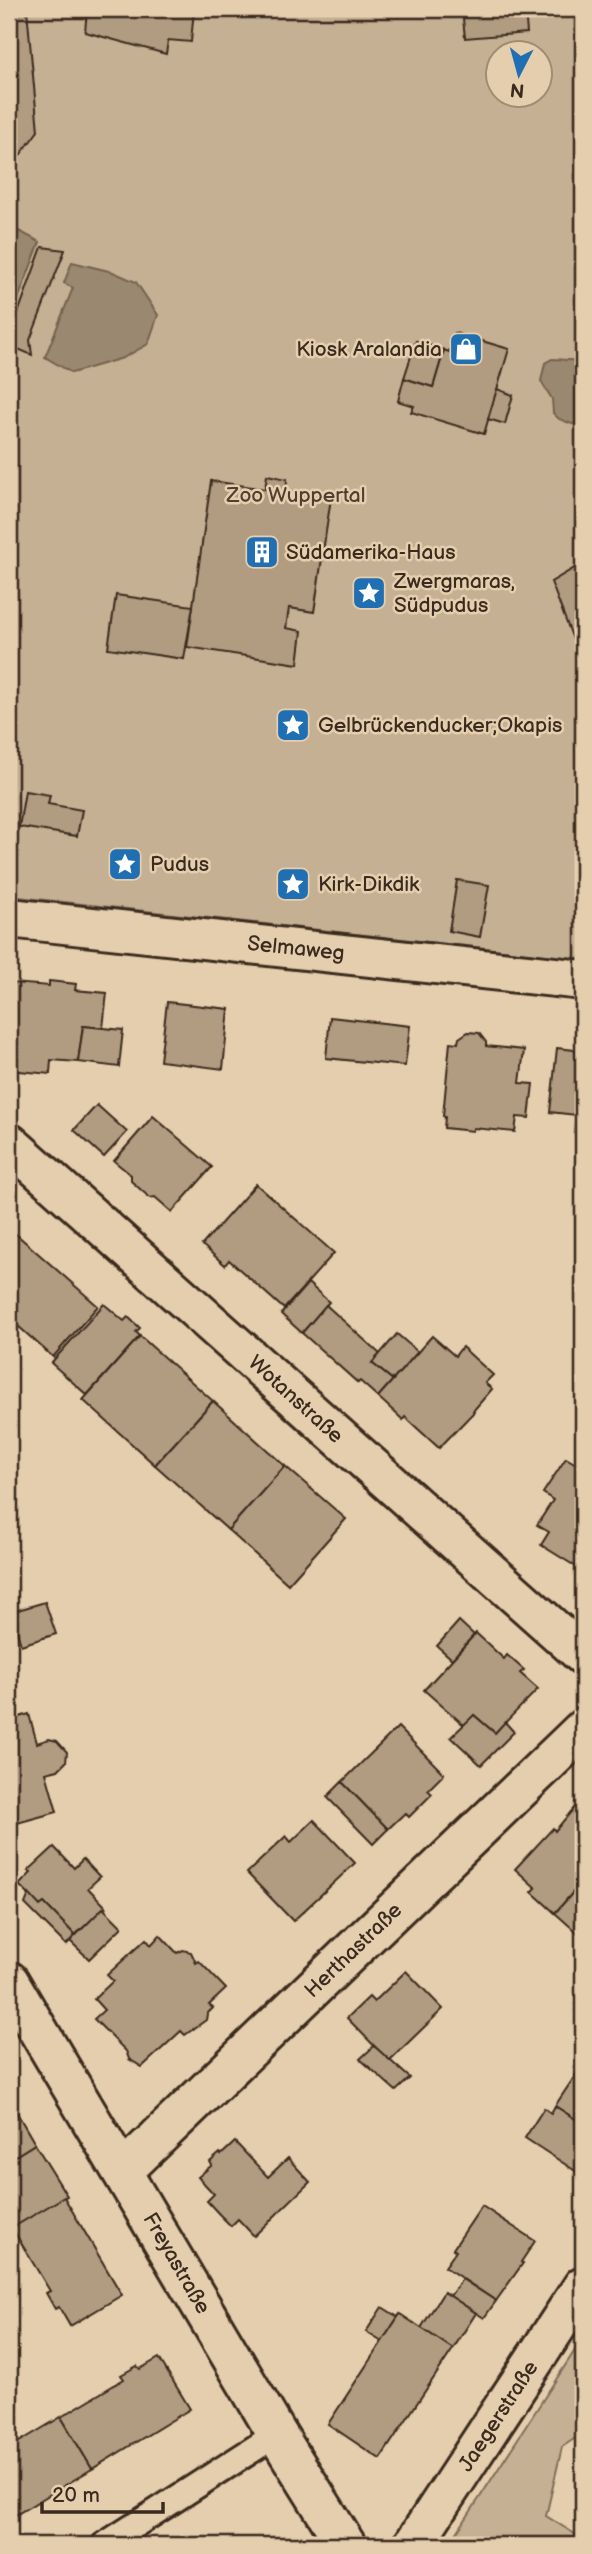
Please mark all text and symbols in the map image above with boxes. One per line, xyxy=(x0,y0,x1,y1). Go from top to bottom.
north arrow xyxy=(484,38,554,108)
text: N xyxy=(509,77,526,102)
shop icon: Kiosk Aralandia xyxy=(447,330,485,368)
place label: Kiosk Aralandia xyxy=(296,337,442,362)
park label: Zoo Wuppertal xyxy=(226,483,365,508)
building icon: Südamerika-Haus xyxy=(243,533,281,571)
place label: Südamerika-Haus xyxy=(286,540,456,565)
place label: Zwergmaras, Südpudus xyxy=(393,569,515,618)
place icon: Zwergmaras, Südpudus xyxy=(350,574,388,612)
place icon: Gelbrückenducker;Okapis xyxy=(274,706,312,744)
place label: Gelbrückenducker;Okapis xyxy=(318,713,562,738)
place icon: Pudus xyxy=(106,845,144,883)
place label: Pudus xyxy=(150,852,209,877)
place icon: Kirk-Dikdik xyxy=(274,865,312,903)
place label: Kirk-Dikdik xyxy=(318,872,420,897)
street label: Selmaweg xyxy=(246,931,346,966)
street label: Wotanstraße xyxy=(243,1350,348,1449)
street label: Herthastraße xyxy=(299,1898,407,2003)
street label: Freyastraße xyxy=(138,2208,216,2318)
street label: Jaegerstraße xyxy=(453,2356,544,2476)
scale bar xyxy=(42,2470,163,2514)
text: 20 m xyxy=(52,2483,100,2508)

